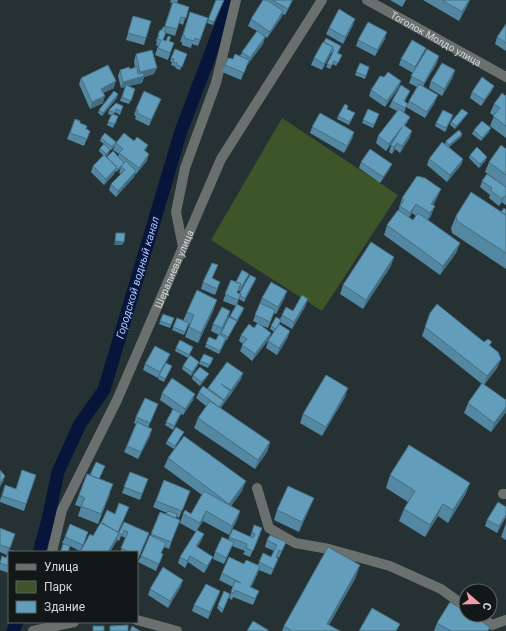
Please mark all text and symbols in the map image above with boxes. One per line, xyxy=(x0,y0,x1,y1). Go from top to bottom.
street label: Тоголок Молдо улица xyxy=(389,9,483,68)
water label: Городской водный канал xyxy=(113,215,162,340)
street label: Шералиева улица xyxy=(152,228,195,310)
legend xyxy=(8,551,138,623)
text: Улица xyxy=(44,560,79,574)
text: Парк xyxy=(44,580,73,594)
north arrow xyxy=(458,583,498,623)
text: Здание xyxy=(44,600,85,614)
text: С xyxy=(480,601,494,612)

